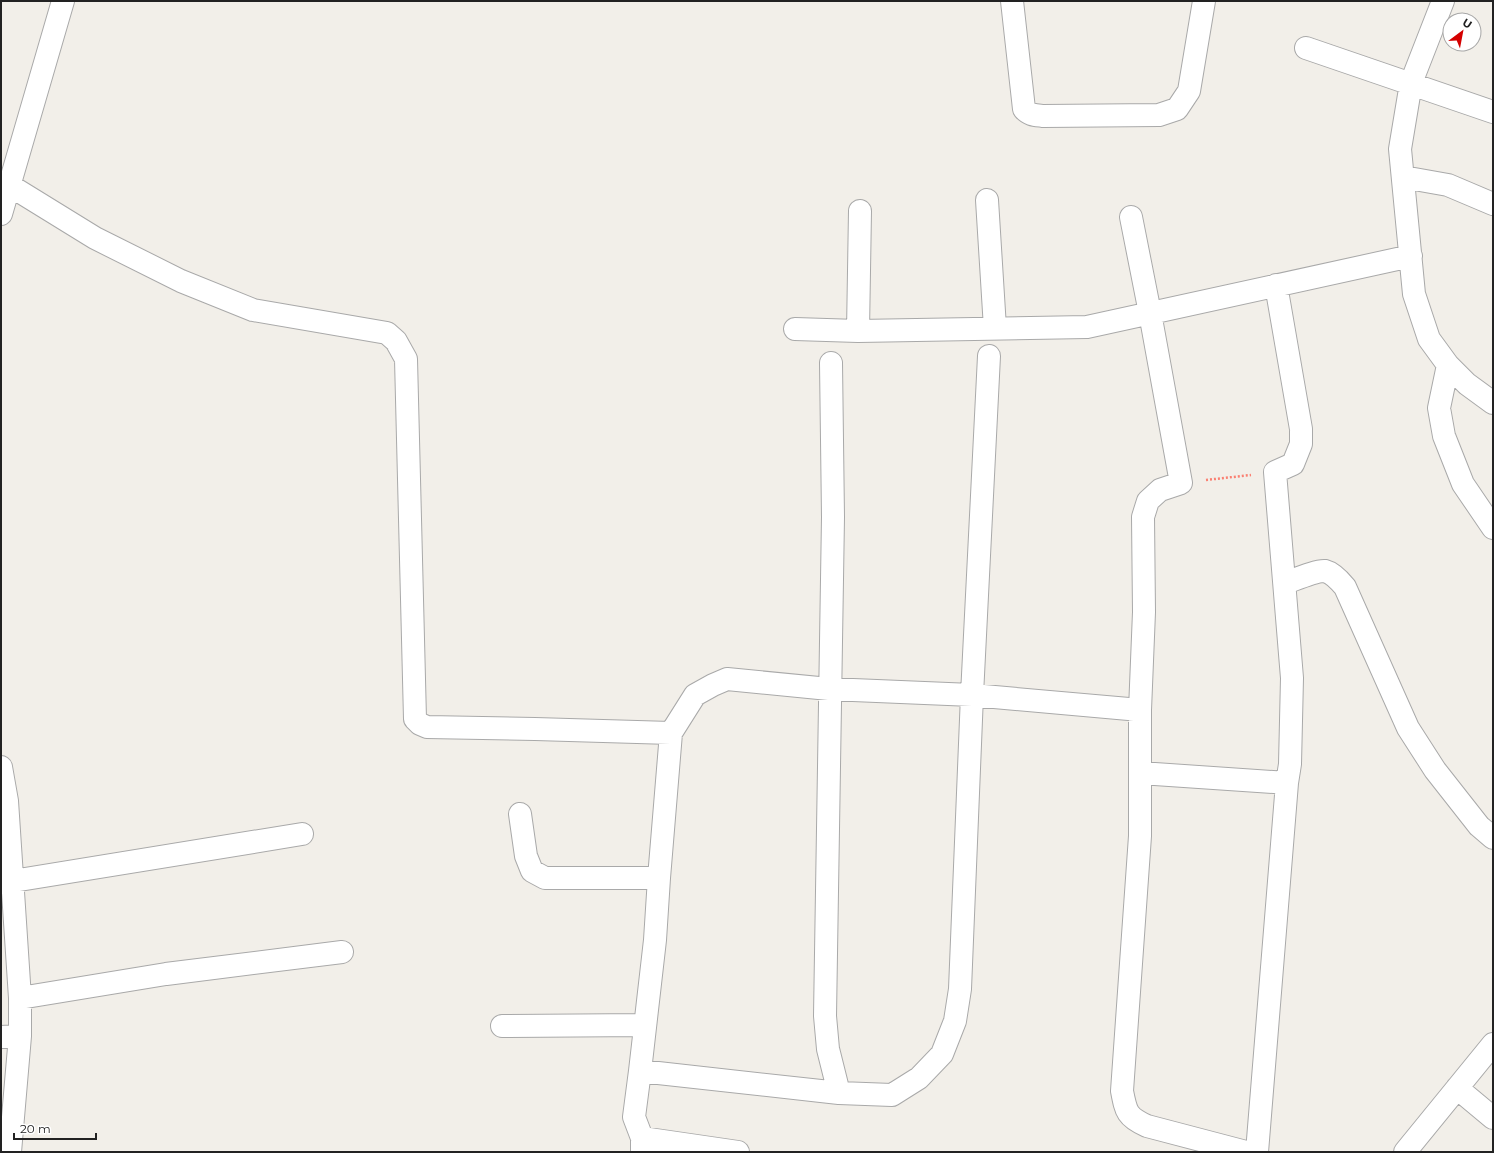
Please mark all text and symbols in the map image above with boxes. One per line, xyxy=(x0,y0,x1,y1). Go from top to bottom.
north arrow xyxy=(1442,12,1482,52)
text: U xyxy=(1460,15,1475,32)
scale bar xyxy=(14,1115,96,1141)
text: 20 m xyxy=(20,1121,51,1136)

